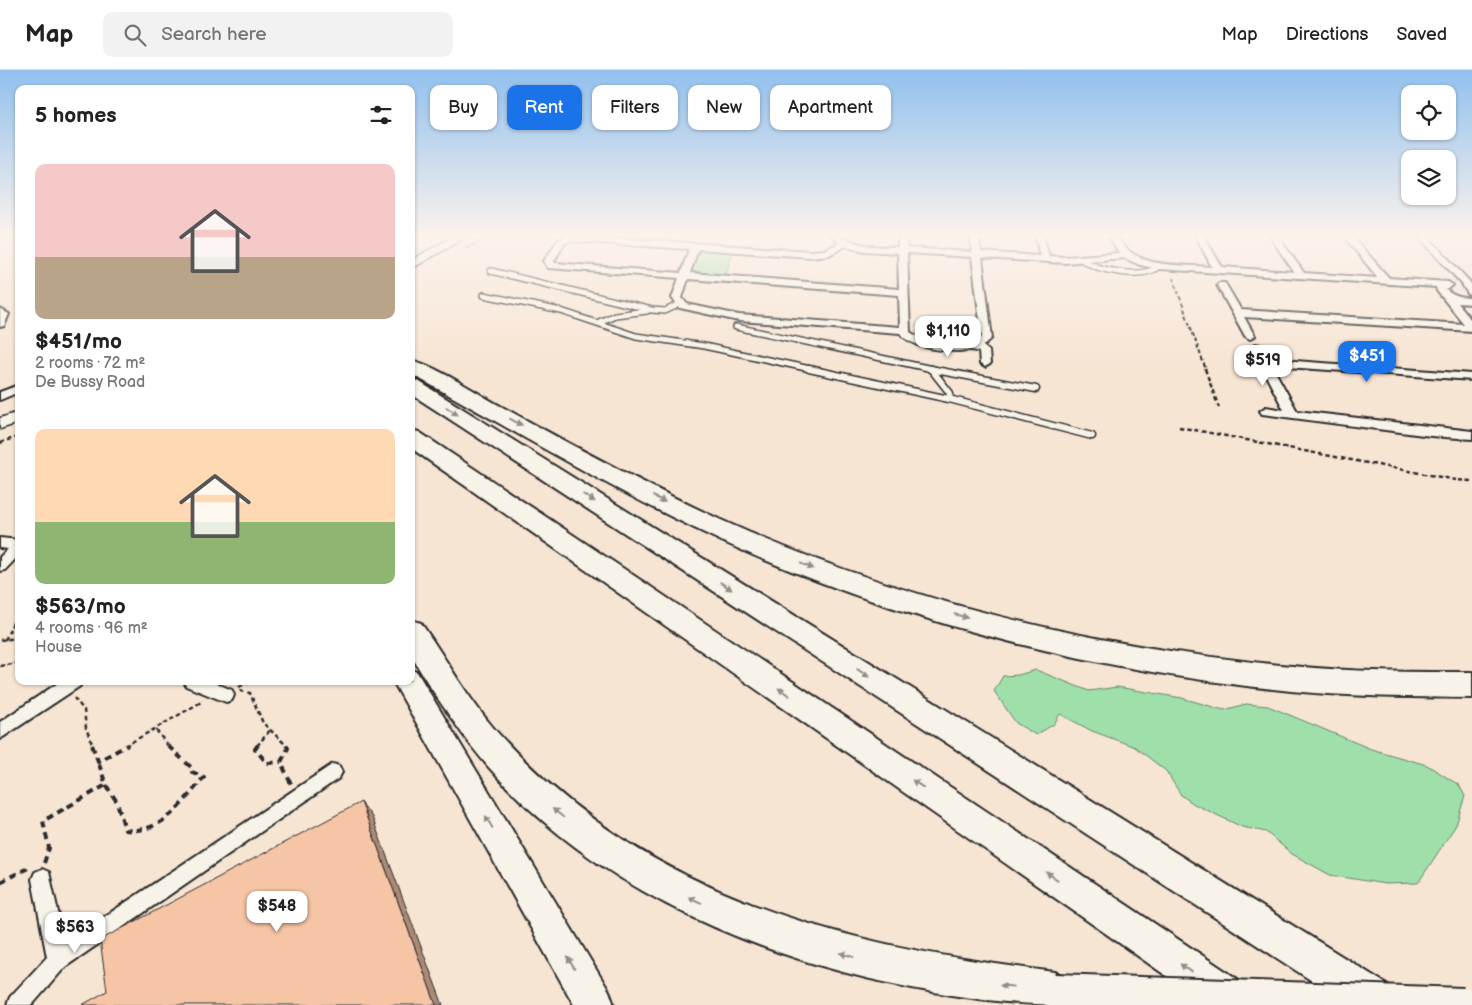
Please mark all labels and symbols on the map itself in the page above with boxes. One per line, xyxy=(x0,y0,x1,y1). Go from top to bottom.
pin: $1,110 xyxy=(907,316,989,358)
pin: $451 xyxy=(1337,340,1397,383)
pin: $519 xyxy=(1233,344,1293,387)
one-way arrow xyxy=(446,406,459,416)
one-way arrow xyxy=(509,418,523,426)
one-way arrow xyxy=(583,494,596,503)
one-way arrow xyxy=(652,495,666,503)
one-way arrow xyxy=(800,562,814,570)
one-way arrow xyxy=(720,581,733,590)
one-way arrow xyxy=(954,613,969,621)
one-way arrow xyxy=(857,668,870,678)
one-way arrow xyxy=(777,688,791,697)
one-way arrow xyxy=(911,779,925,789)
one-way arrow xyxy=(552,807,565,818)
one-way arrow xyxy=(485,815,493,830)
one-way arrow xyxy=(1045,871,1059,881)
pin: $548 xyxy=(247,890,307,933)
one-way arrow xyxy=(688,896,702,904)
pin: $563 xyxy=(45,912,105,954)
one-way arrow xyxy=(840,951,855,959)
one-way arrow xyxy=(566,956,575,969)
one-way arrow xyxy=(1180,963,1193,973)
one-way arrow xyxy=(998,982,1014,990)

